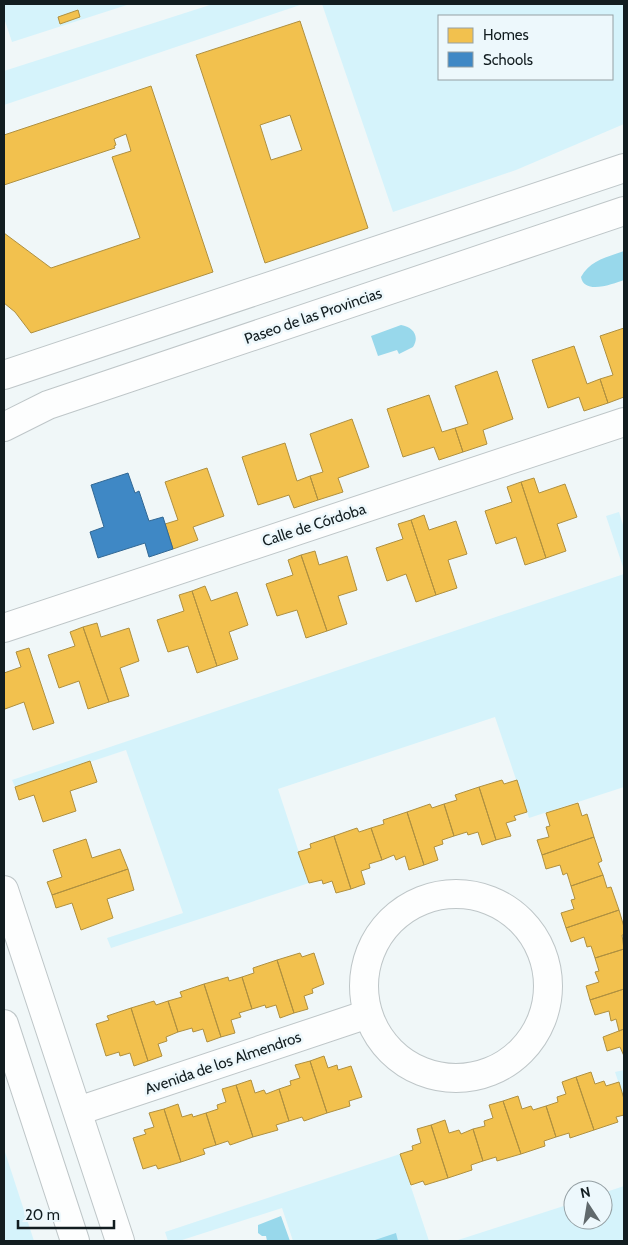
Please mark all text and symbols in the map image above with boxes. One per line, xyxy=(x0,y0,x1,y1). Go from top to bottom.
legend xyxy=(438,15,613,80)
text: Homes xyxy=(483,26,529,44)
text: Schools xyxy=(483,51,533,69)
street label: Paseo de las Provincias xyxy=(242,284,384,348)
street label: Calle de Córdoba xyxy=(260,500,369,550)
street label: Avenida de los Almendros xyxy=(143,1028,303,1098)
north arrow xyxy=(563,1180,613,1230)
text: N xyxy=(579,1182,592,1202)
scale bar xyxy=(18,1198,114,1230)
text: 20 m xyxy=(25,1206,60,1224)

